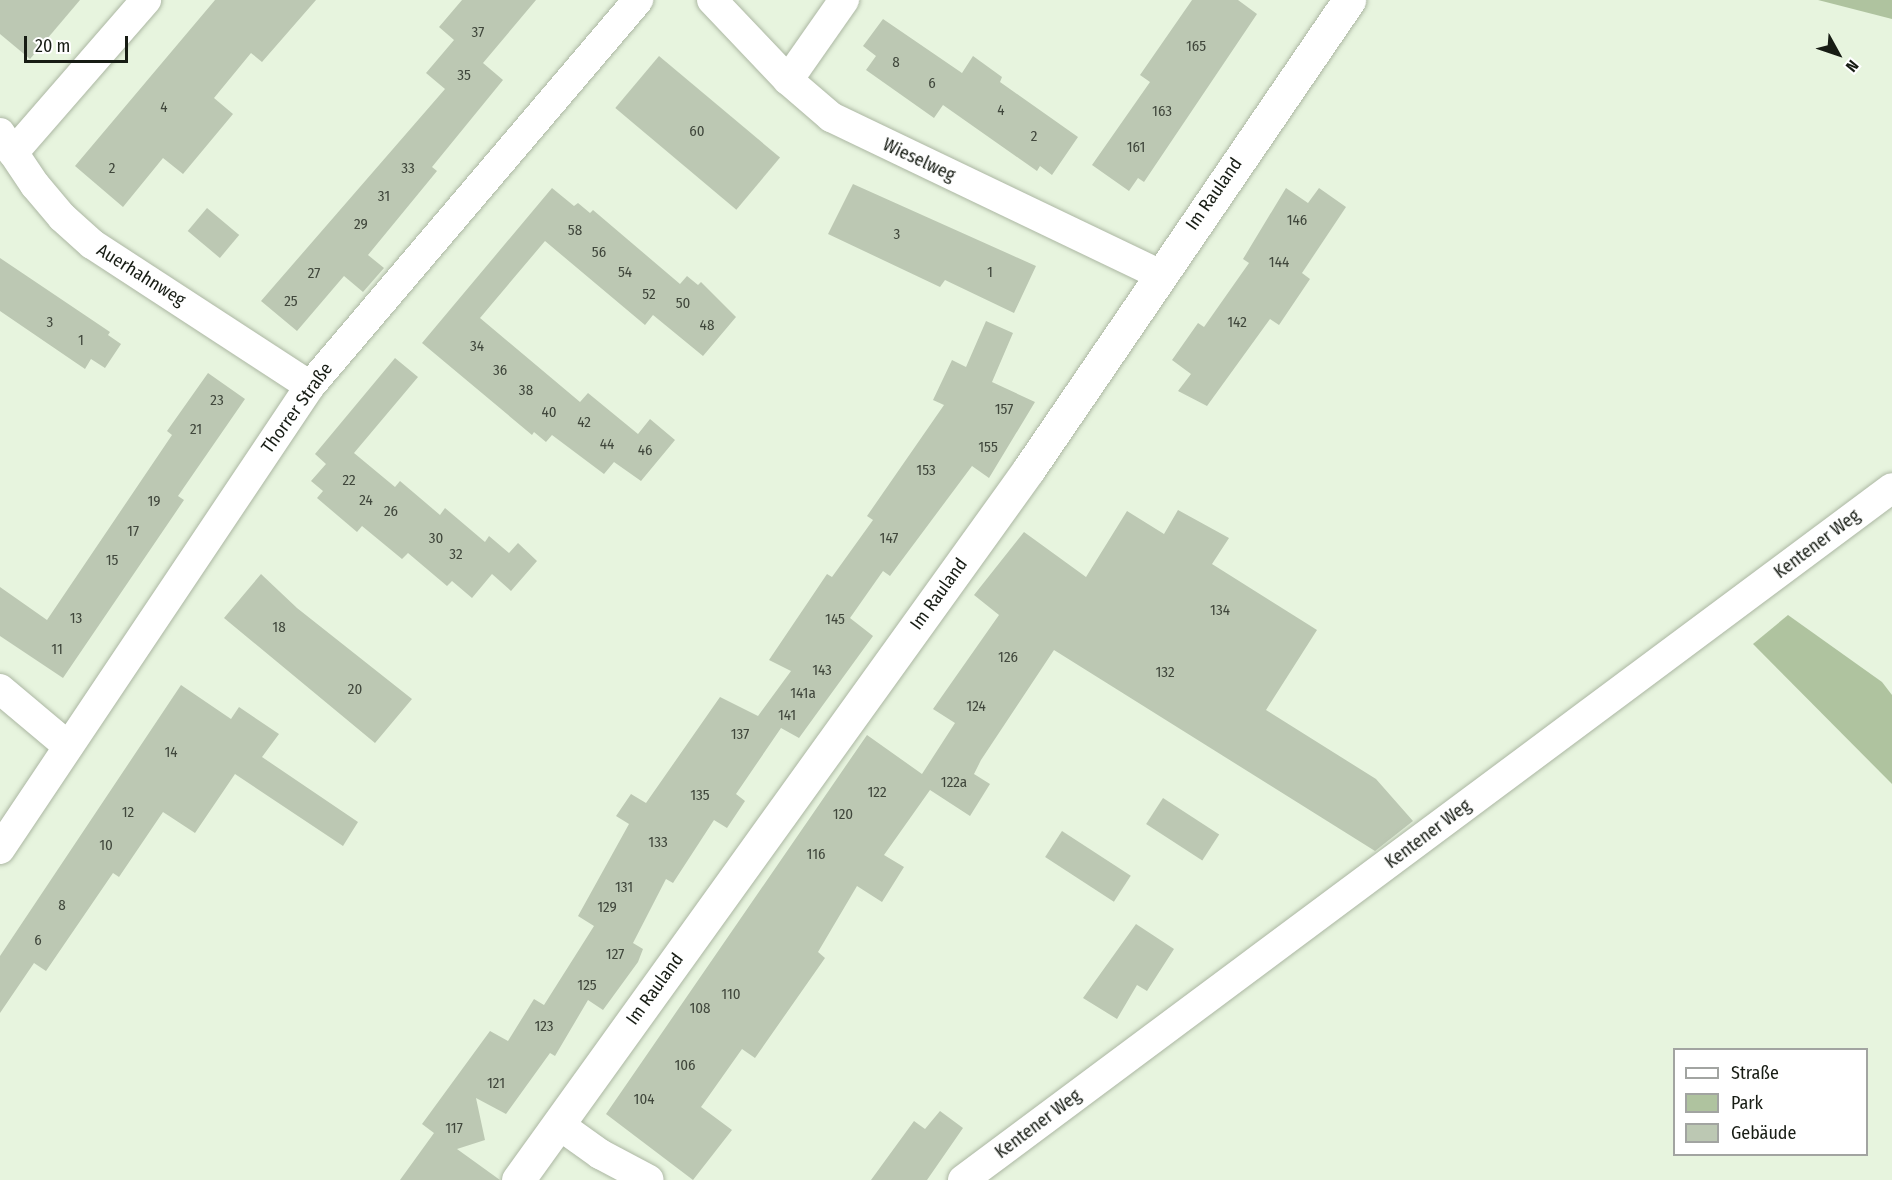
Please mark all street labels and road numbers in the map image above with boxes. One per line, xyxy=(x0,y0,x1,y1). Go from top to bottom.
street label: Wieselweg xyxy=(879,134,959,186)
street label: Im Rauland xyxy=(1181,154,1247,234)
street label: Auerhahnweg xyxy=(93,239,189,311)
street label: Thorrer Straße xyxy=(257,359,337,457)
street label: Kentener Weg xyxy=(1770,505,1864,583)
street label: Im Rauland xyxy=(906,554,972,634)
street label: Kentener Weg xyxy=(1381,795,1475,873)
street label: Im Rauland xyxy=(622,949,688,1029)
street label: Kentener Weg xyxy=(991,1085,1085,1163)

